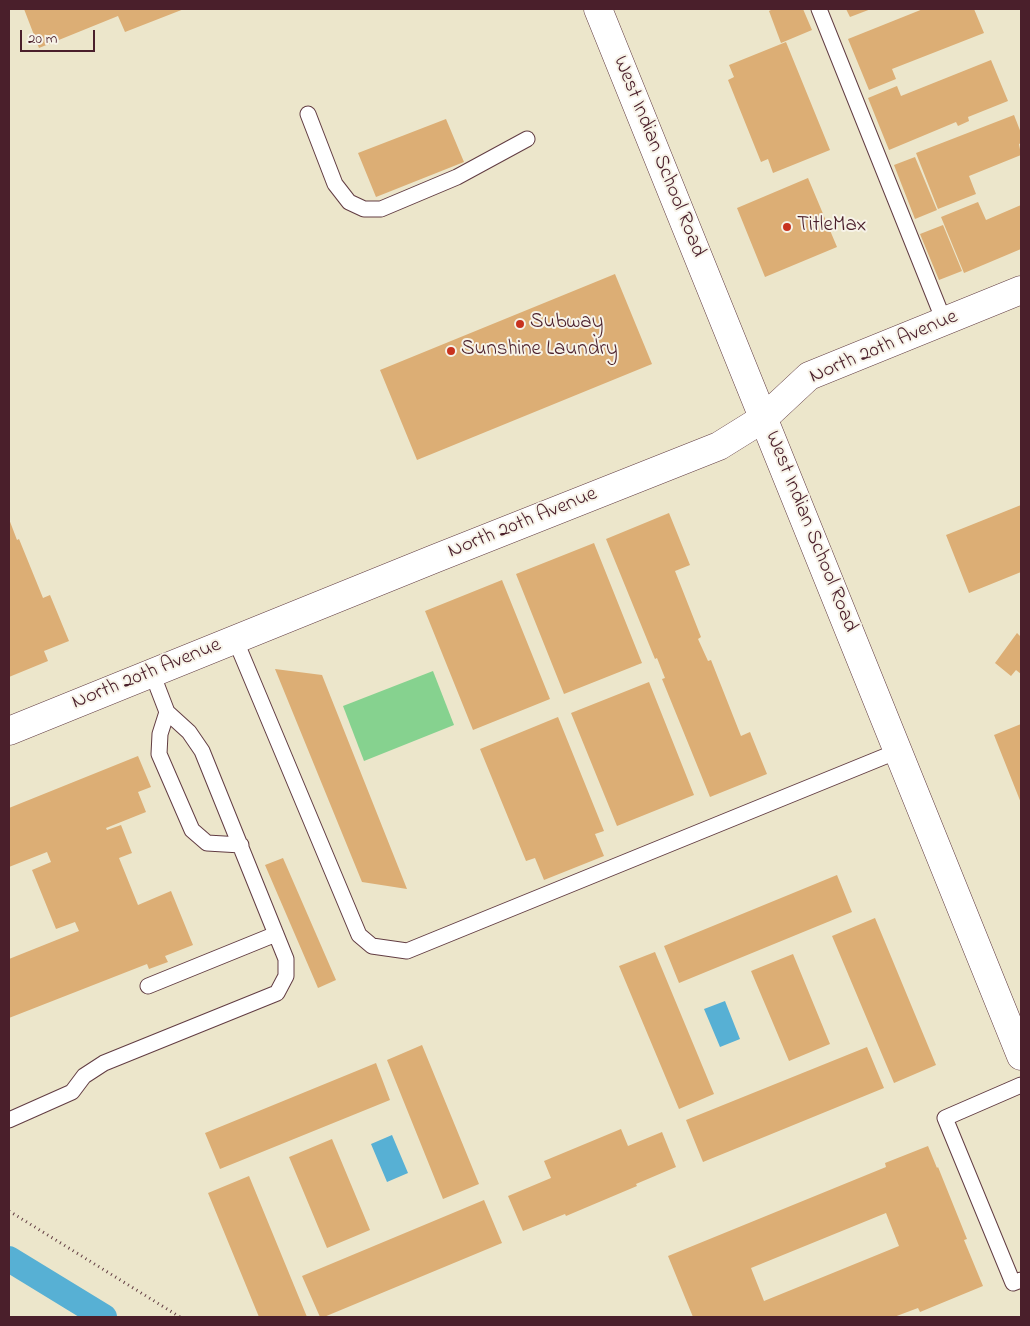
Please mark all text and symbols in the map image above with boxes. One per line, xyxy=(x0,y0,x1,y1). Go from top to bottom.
scale bar xyxy=(22,20,98,52)
text: 20 m xyxy=(28,28,57,50)
street label: West Indian School Road xyxy=(606,53,710,261)
place label: TitleMax xyxy=(797,214,866,240)
marker: TitleMax xyxy=(781,221,793,233)
street label: North 20th Avenue xyxy=(806,305,962,391)
place label: Subway xyxy=(530,311,603,337)
marker: Subway xyxy=(514,318,526,330)
place label: Sunshine Laundry xyxy=(461,338,618,364)
marker: Sunshine Laundry xyxy=(445,345,457,357)
street label: West Indian School Road xyxy=(758,428,862,636)
street label: North 20th Avenue xyxy=(445,483,601,565)
street label: North 20th Avenue xyxy=(69,634,225,716)

